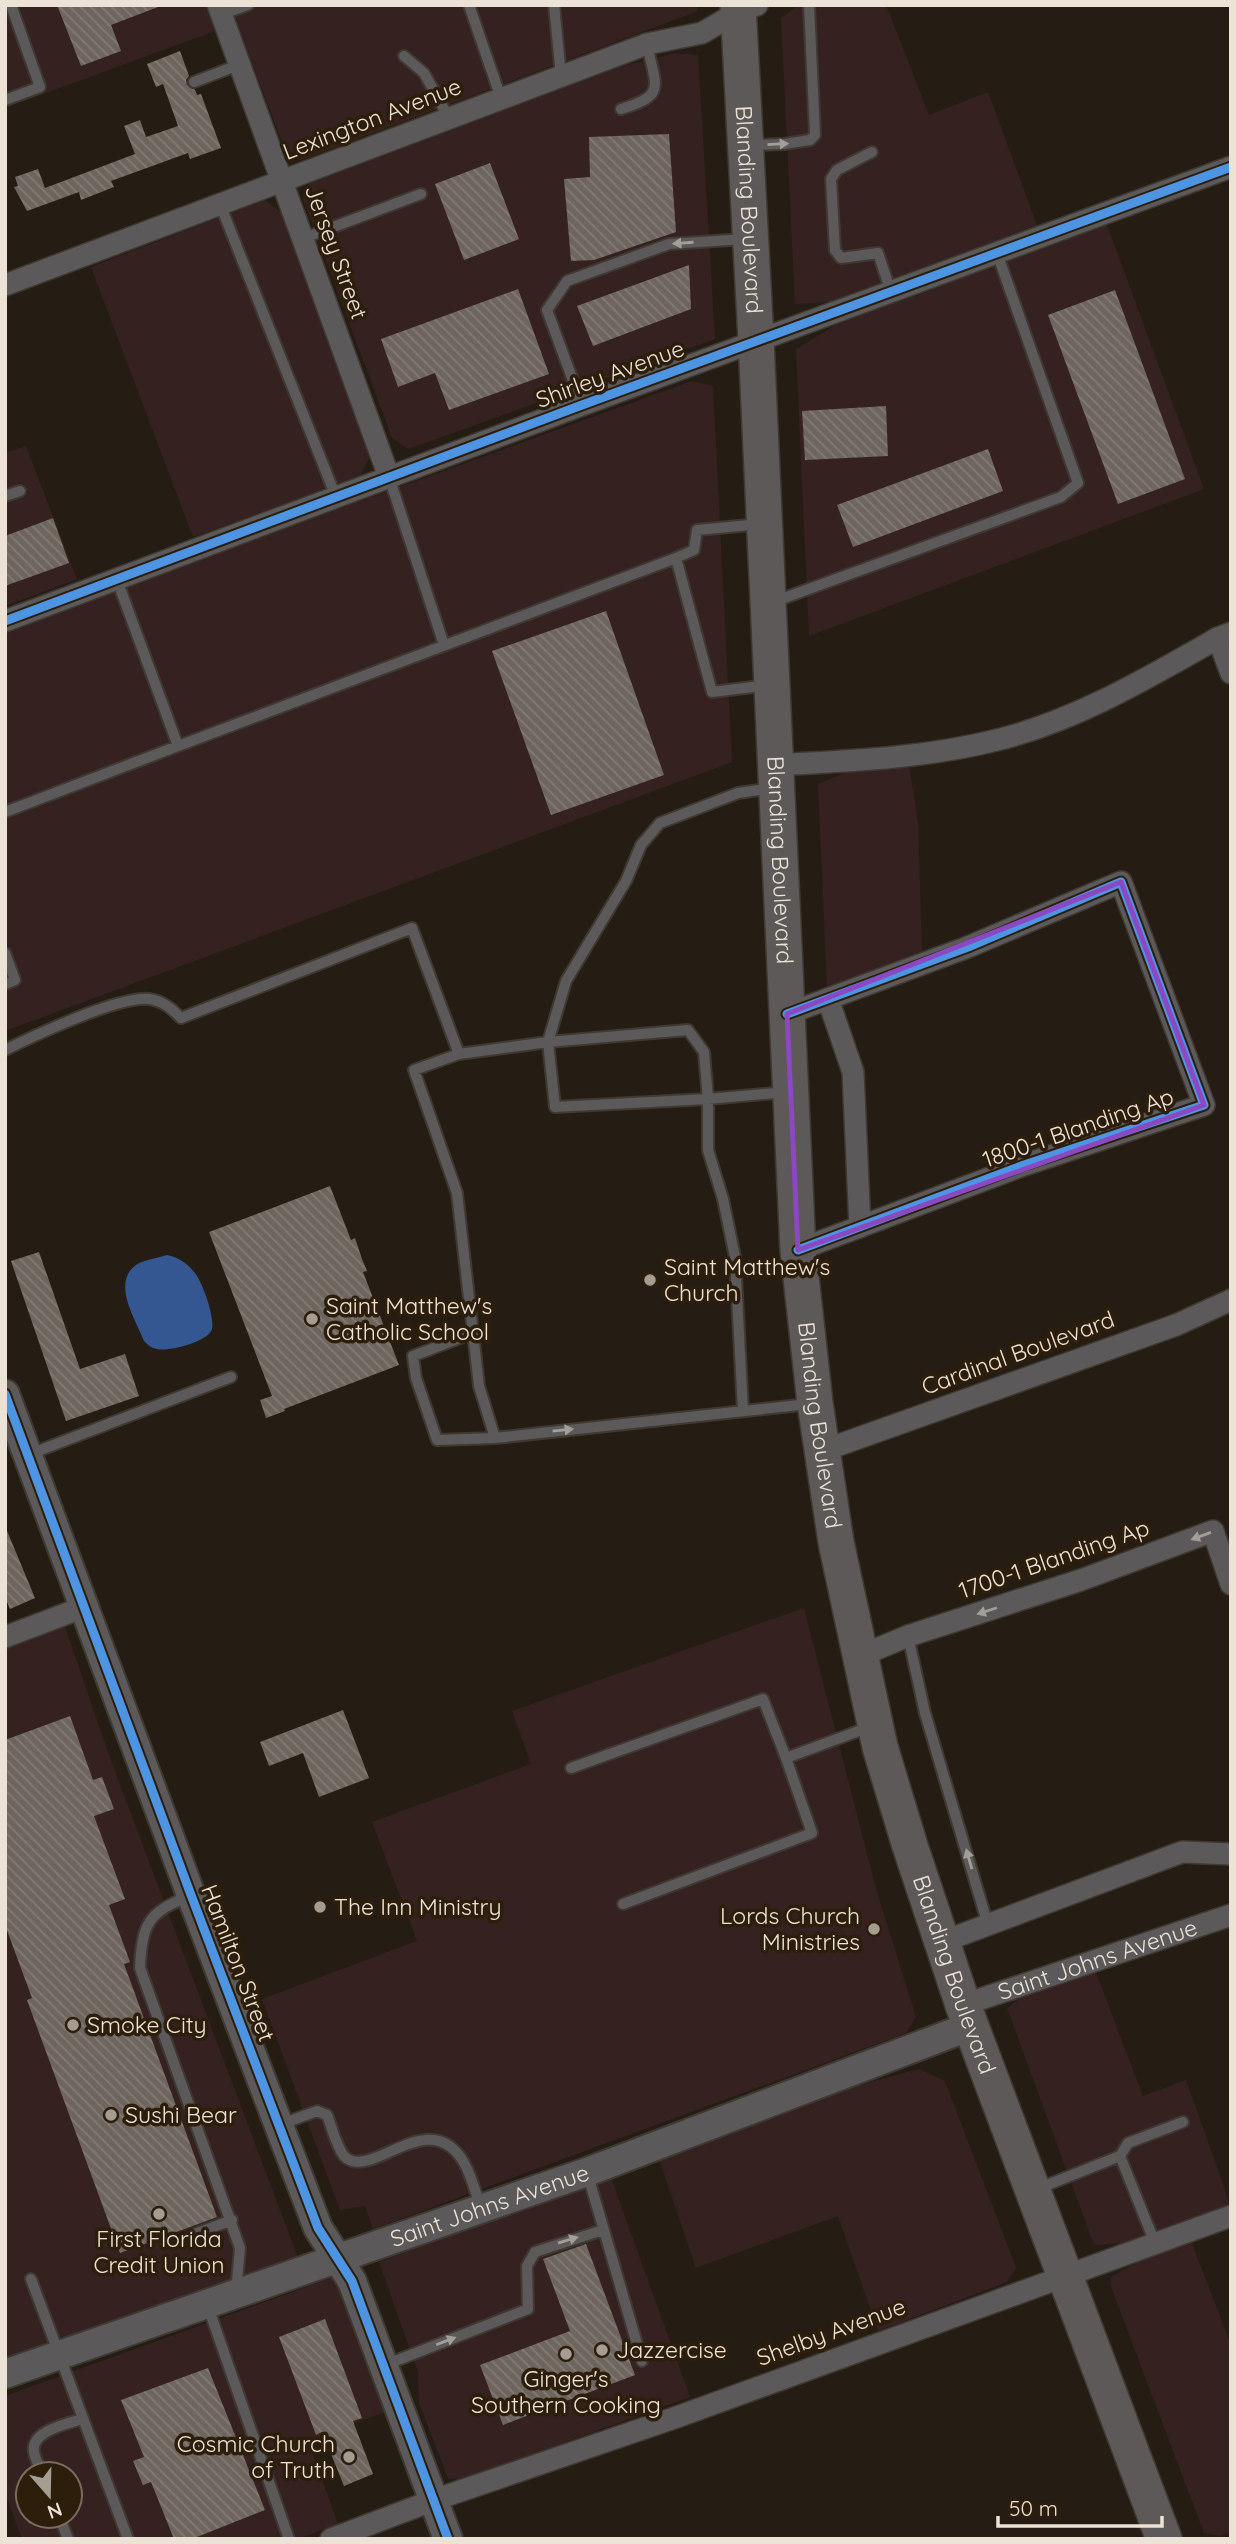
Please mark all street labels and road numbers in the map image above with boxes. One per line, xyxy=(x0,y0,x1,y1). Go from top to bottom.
street label: Lexington Avenue xyxy=(279,71,465,166)
street label: Blanding Boulevard xyxy=(729,105,770,315)
street label: Jersey Street xyxy=(299,181,374,323)
street label: Shirley Avenue xyxy=(532,333,688,414)
street label: Blanding Boulevard xyxy=(761,755,800,965)
street label: 1800-1 Blanding Ap xyxy=(979,1081,1177,1174)
street label: Cardinal Boulevard xyxy=(917,1304,1118,1401)
street label: Blanding Boulevard xyxy=(792,1320,849,1531)
street label: 1700-1 Blanding Ap xyxy=(955,1512,1153,1605)
street label: Blanding Boulevard xyxy=(907,1871,1003,2078)
street label: Hamilton Street xyxy=(195,1880,282,2046)
street label: Saint Johns Avenue xyxy=(994,1912,1201,2006)
street label: Saint Johns Avenue xyxy=(386,2157,593,2253)
street label: Shelby Avenue xyxy=(752,2291,909,2372)

